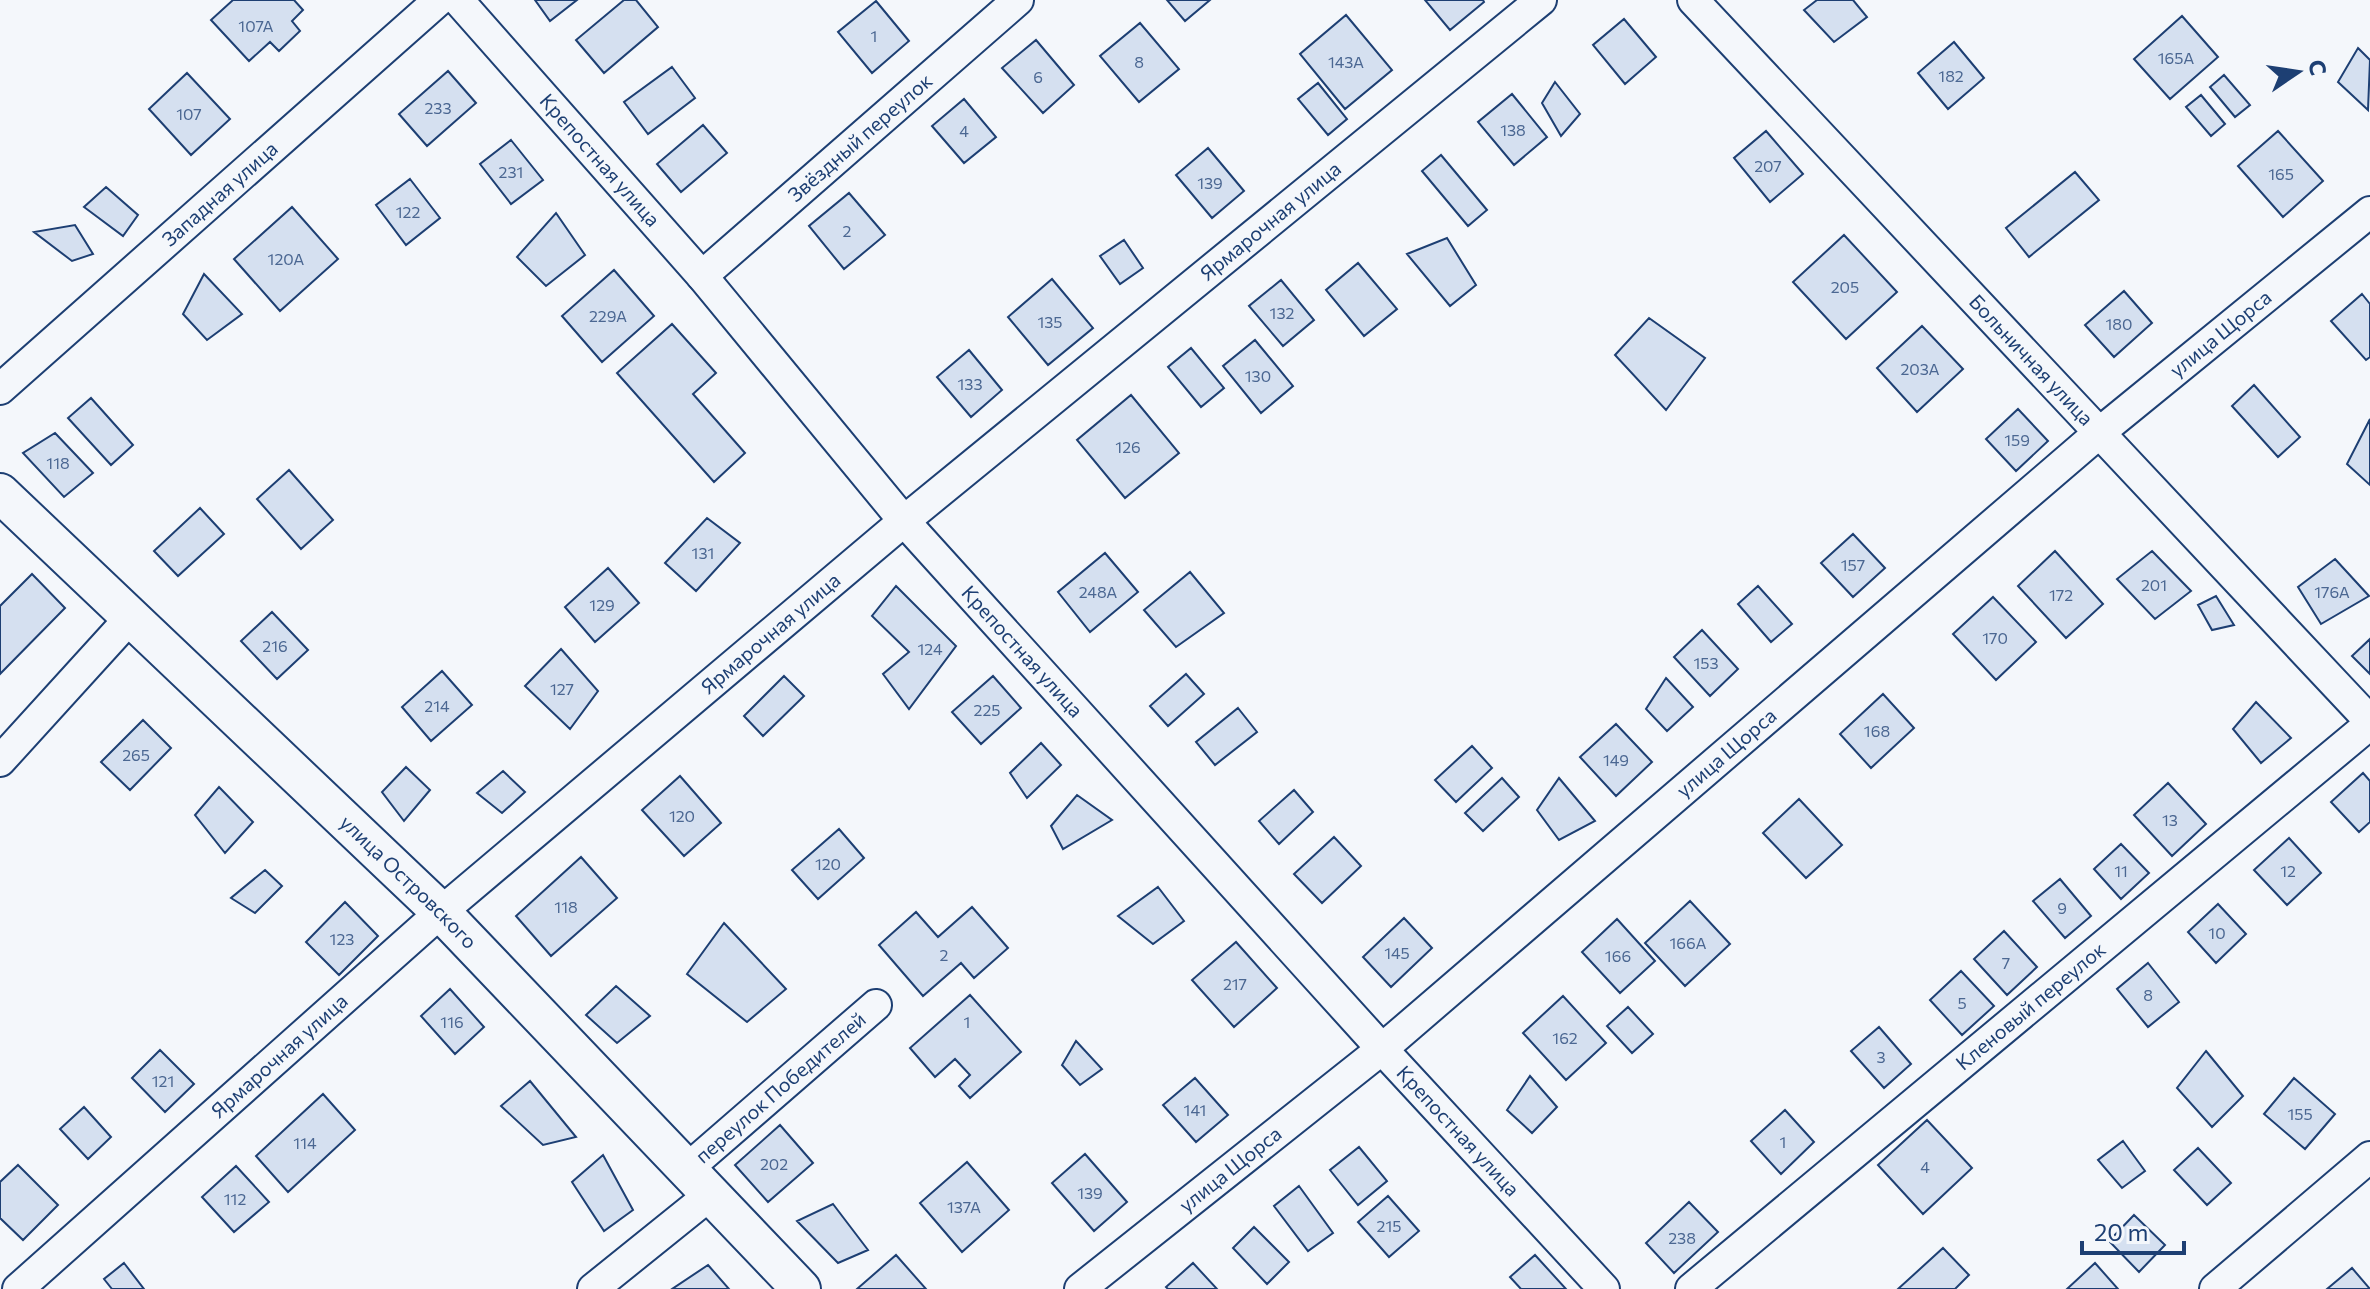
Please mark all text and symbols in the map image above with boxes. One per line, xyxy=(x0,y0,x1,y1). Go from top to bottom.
house number: 107А xyxy=(238,16,274,35)
house number: 1 xyxy=(871,26,877,45)
north arrow xyxy=(2258,32,2338,112)
house number: 165А xyxy=(2158,48,2194,67)
house number: 8 xyxy=(1134,52,1144,71)
house number: 143А xyxy=(1328,52,1364,71)
text: С xyxy=(2303,57,2333,78)
house number: 182 xyxy=(1938,66,1964,85)
house number: 6 xyxy=(1033,67,1043,86)
street label: Звёздный переулок xyxy=(783,68,937,206)
street label: Крепостная улица xyxy=(535,88,666,231)
house number: 233 xyxy=(424,98,452,117)
house number: 107 xyxy=(176,104,202,123)
house number: 138 xyxy=(1500,120,1526,139)
house number: 4 xyxy=(959,121,969,140)
street label: Западная улица xyxy=(157,136,282,251)
street label: Ярмарочная улица xyxy=(1195,156,1345,285)
house number: 207 xyxy=(1754,156,1782,175)
house number: 231 xyxy=(499,162,523,181)
house number: 165 xyxy=(2268,164,2294,183)
house number: 139 xyxy=(1197,173,1223,192)
house number: 122 xyxy=(396,202,420,221)
house number: 2 xyxy=(843,221,852,240)
house number: 120А xyxy=(268,249,304,268)
house number: 205 xyxy=(1831,277,1859,296)
street label: улица Щорса xyxy=(2164,285,2276,381)
street label: Больничная улица xyxy=(1965,289,2099,430)
house number: 132 xyxy=(1270,303,1295,322)
house number: 229А xyxy=(589,306,627,325)
house number: 135 xyxy=(1037,312,1063,331)
house number: 180 xyxy=(2106,314,2133,333)
house number: 203А xyxy=(1900,359,1940,378)
house number: 130 xyxy=(1245,366,1271,385)
house number: 133 xyxy=(957,374,983,393)
house number: 159 xyxy=(2004,430,2030,449)
house number: 126 xyxy=(1115,437,1141,456)
house number: 118 xyxy=(46,453,70,472)
house number: 131 xyxy=(692,543,714,562)
house number: 157 xyxy=(1841,555,1865,574)
street label: Ярмарочная улица xyxy=(695,567,844,698)
house number: 201 xyxy=(2141,575,2167,594)
street label: Крепостная улица xyxy=(957,580,1089,722)
house number: 248А xyxy=(1079,582,1117,601)
house number: 176А xyxy=(2314,582,2350,601)
house number: 172 xyxy=(2049,585,2073,604)
house number: 129 xyxy=(589,595,615,614)
house number: 170 xyxy=(1982,628,2008,647)
house number: 216 xyxy=(262,636,288,655)
house number: 124 xyxy=(917,639,943,658)
house number: 153 xyxy=(1693,653,1719,672)
house number: 127 xyxy=(550,679,574,698)
house number: 214 xyxy=(424,696,450,715)
house number: 225 xyxy=(974,700,1000,719)
street label: улица Щорса xyxy=(1671,703,1781,802)
house number: 168 xyxy=(1864,721,1890,740)
house number: 265 xyxy=(122,745,150,764)
house number: 149 xyxy=(1603,750,1629,769)
house number: 120 xyxy=(669,806,695,825)
street label: улица Островского xyxy=(336,810,482,953)
house number: 13 xyxy=(2162,810,2178,829)
house number: 120 xyxy=(815,854,841,873)
house number: 11 xyxy=(2114,861,2128,880)
house number: 12 xyxy=(2280,861,2296,880)
house number: 118 xyxy=(554,897,578,916)
house number: 9 xyxy=(2057,898,2067,917)
house number: 10 xyxy=(2208,923,2226,942)
house number: 123 xyxy=(330,929,354,948)
house number: 166А xyxy=(1670,933,1706,952)
street label: Кленовый переулок xyxy=(1950,936,2110,1075)
house number: 145 xyxy=(1384,943,1410,962)
house number: 2 xyxy=(940,945,949,964)
house number: 166 xyxy=(1605,946,1631,965)
house number: 7 xyxy=(2002,953,2010,972)
house number: 217 xyxy=(1223,974,1247,993)
house number: 8 xyxy=(2143,985,2153,1004)
street label: Ярмарочная улица xyxy=(205,988,352,1123)
house number: 5 xyxy=(1957,993,1967,1012)
street label: переулок Победителей xyxy=(690,1006,870,1167)
house number: 116 xyxy=(440,1012,464,1031)
house number: 1 xyxy=(964,1012,970,1031)
house number: 162 xyxy=(1552,1028,1578,1047)
house number: 3 xyxy=(1876,1047,1886,1066)
street label: Крепостная улица xyxy=(1392,1060,1525,1201)
house number: 121 xyxy=(152,1071,174,1090)
house number: 141 xyxy=(1184,1100,1206,1119)
house number: 155 xyxy=(2287,1104,2313,1123)
street label: улица Щорса xyxy=(1174,1121,1286,1217)
house number: 1 xyxy=(1780,1132,1786,1151)
house number: 114 xyxy=(293,1133,317,1152)
house number: 202 xyxy=(760,1154,788,1173)
house number: 4 xyxy=(1920,1157,1930,1176)
house number: 139 xyxy=(1077,1183,1103,1202)
house number: 112 xyxy=(224,1189,246,1208)
house number: 137А xyxy=(947,1197,981,1216)
scale bar xyxy=(2082,1205,2184,1255)
house number: 215 xyxy=(1377,1216,1401,1235)
text: 20 m xyxy=(2094,1217,2148,1246)
house number: 238 xyxy=(1668,1228,1696,1247)

